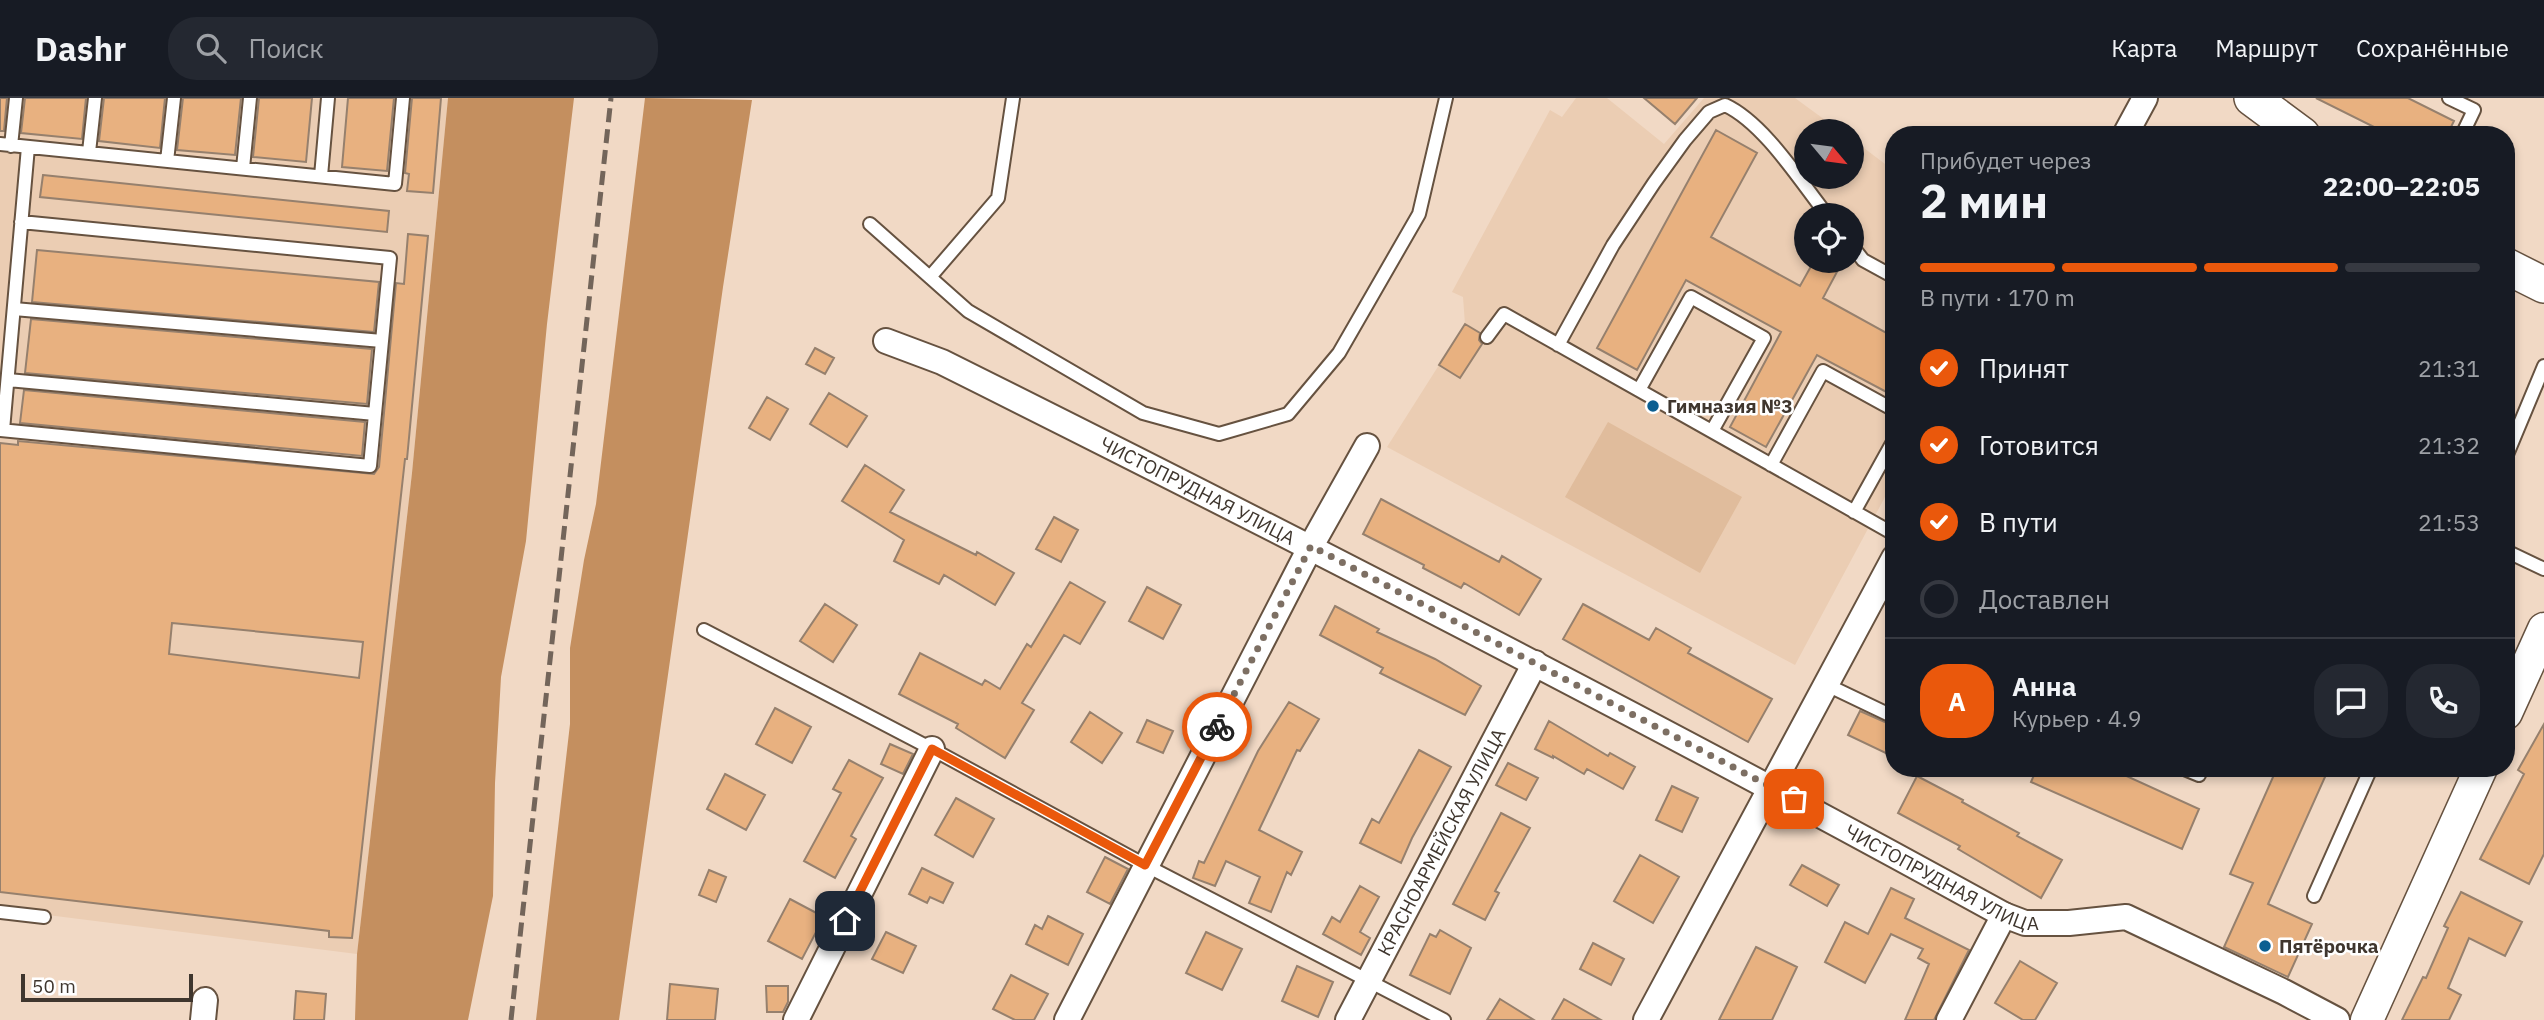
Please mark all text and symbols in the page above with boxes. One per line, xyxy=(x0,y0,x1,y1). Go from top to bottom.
search box xyxy=(168,17,658,80)
text: Dashr xyxy=(35,27,126,70)
icon: search xyxy=(192,29,230,67)
text: Поиск xyxy=(248,31,324,65)
text: Карта xyxy=(2111,32,2177,64)
text: Маршрут xyxy=(2215,32,2318,64)
text: Сохранённые xyxy=(2356,32,2509,64)
north arrow xyxy=(1794,119,1864,189)
map controls xyxy=(1794,119,1864,273)
text: Прибудет через xyxy=(1920,145,2092,175)
text: 22:00–22:05 xyxy=(2323,169,2480,203)
text: 2 мин xyxy=(1920,171,2048,231)
button: locate xyxy=(1794,203,1864,273)
text: В пути · 170 m xyxy=(1920,282,2075,312)
icon: check xyxy=(1920,349,1958,387)
text: Принят xyxy=(1979,351,2069,385)
text: 21:31 xyxy=(2418,353,2480,383)
place label: Гимназия №3 xyxy=(1667,394,1793,418)
marker: Гимназия №3 xyxy=(1645,398,1661,414)
icon: check xyxy=(1920,426,1958,464)
text: Готовится xyxy=(1979,428,2099,462)
text: 21:32 xyxy=(2418,430,2480,460)
street label: ЧИСТОПРУДНАЯ УЛИЦА xyxy=(1096,431,1299,550)
icon: check xyxy=(1920,503,1958,541)
text: В пути xyxy=(1979,505,2058,539)
text: 21:53 xyxy=(2418,507,2480,537)
text: Доставлен xyxy=(1979,582,2110,616)
button: chat xyxy=(2314,664,2388,738)
button: phone xyxy=(2406,664,2480,738)
text: Анна xyxy=(2012,669,2076,703)
text: А xyxy=(1948,684,1966,718)
courier xyxy=(1182,692,1252,762)
text: Курьер · 4.9 xyxy=(2012,703,2142,733)
icon: bike xyxy=(1198,708,1236,746)
street label: КРАСНОАРМЕЙСКАЯ УЛИЦА xyxy=(1372,724,1511,960)
pin xyxy=(1764,769,1824,829)
icon: bag xyxy=(1775,780,1813,818)
street label: ЧИСТОПРУДНАЯ УЛИЦА xyxy=(1841,819,2039,935)
pin xyxy=(815,891,875,951)
icon: home xyxy=(826,902,864,940)
place label: Пятёрочка xyxy=(2279,934,2379,958)
marker: Пятёрочка xyxy=(2257,938,2273,954)
scale bar xyxy=(21,971,192,1003)
text: 50 m xyxy=(32,974,76,998)

